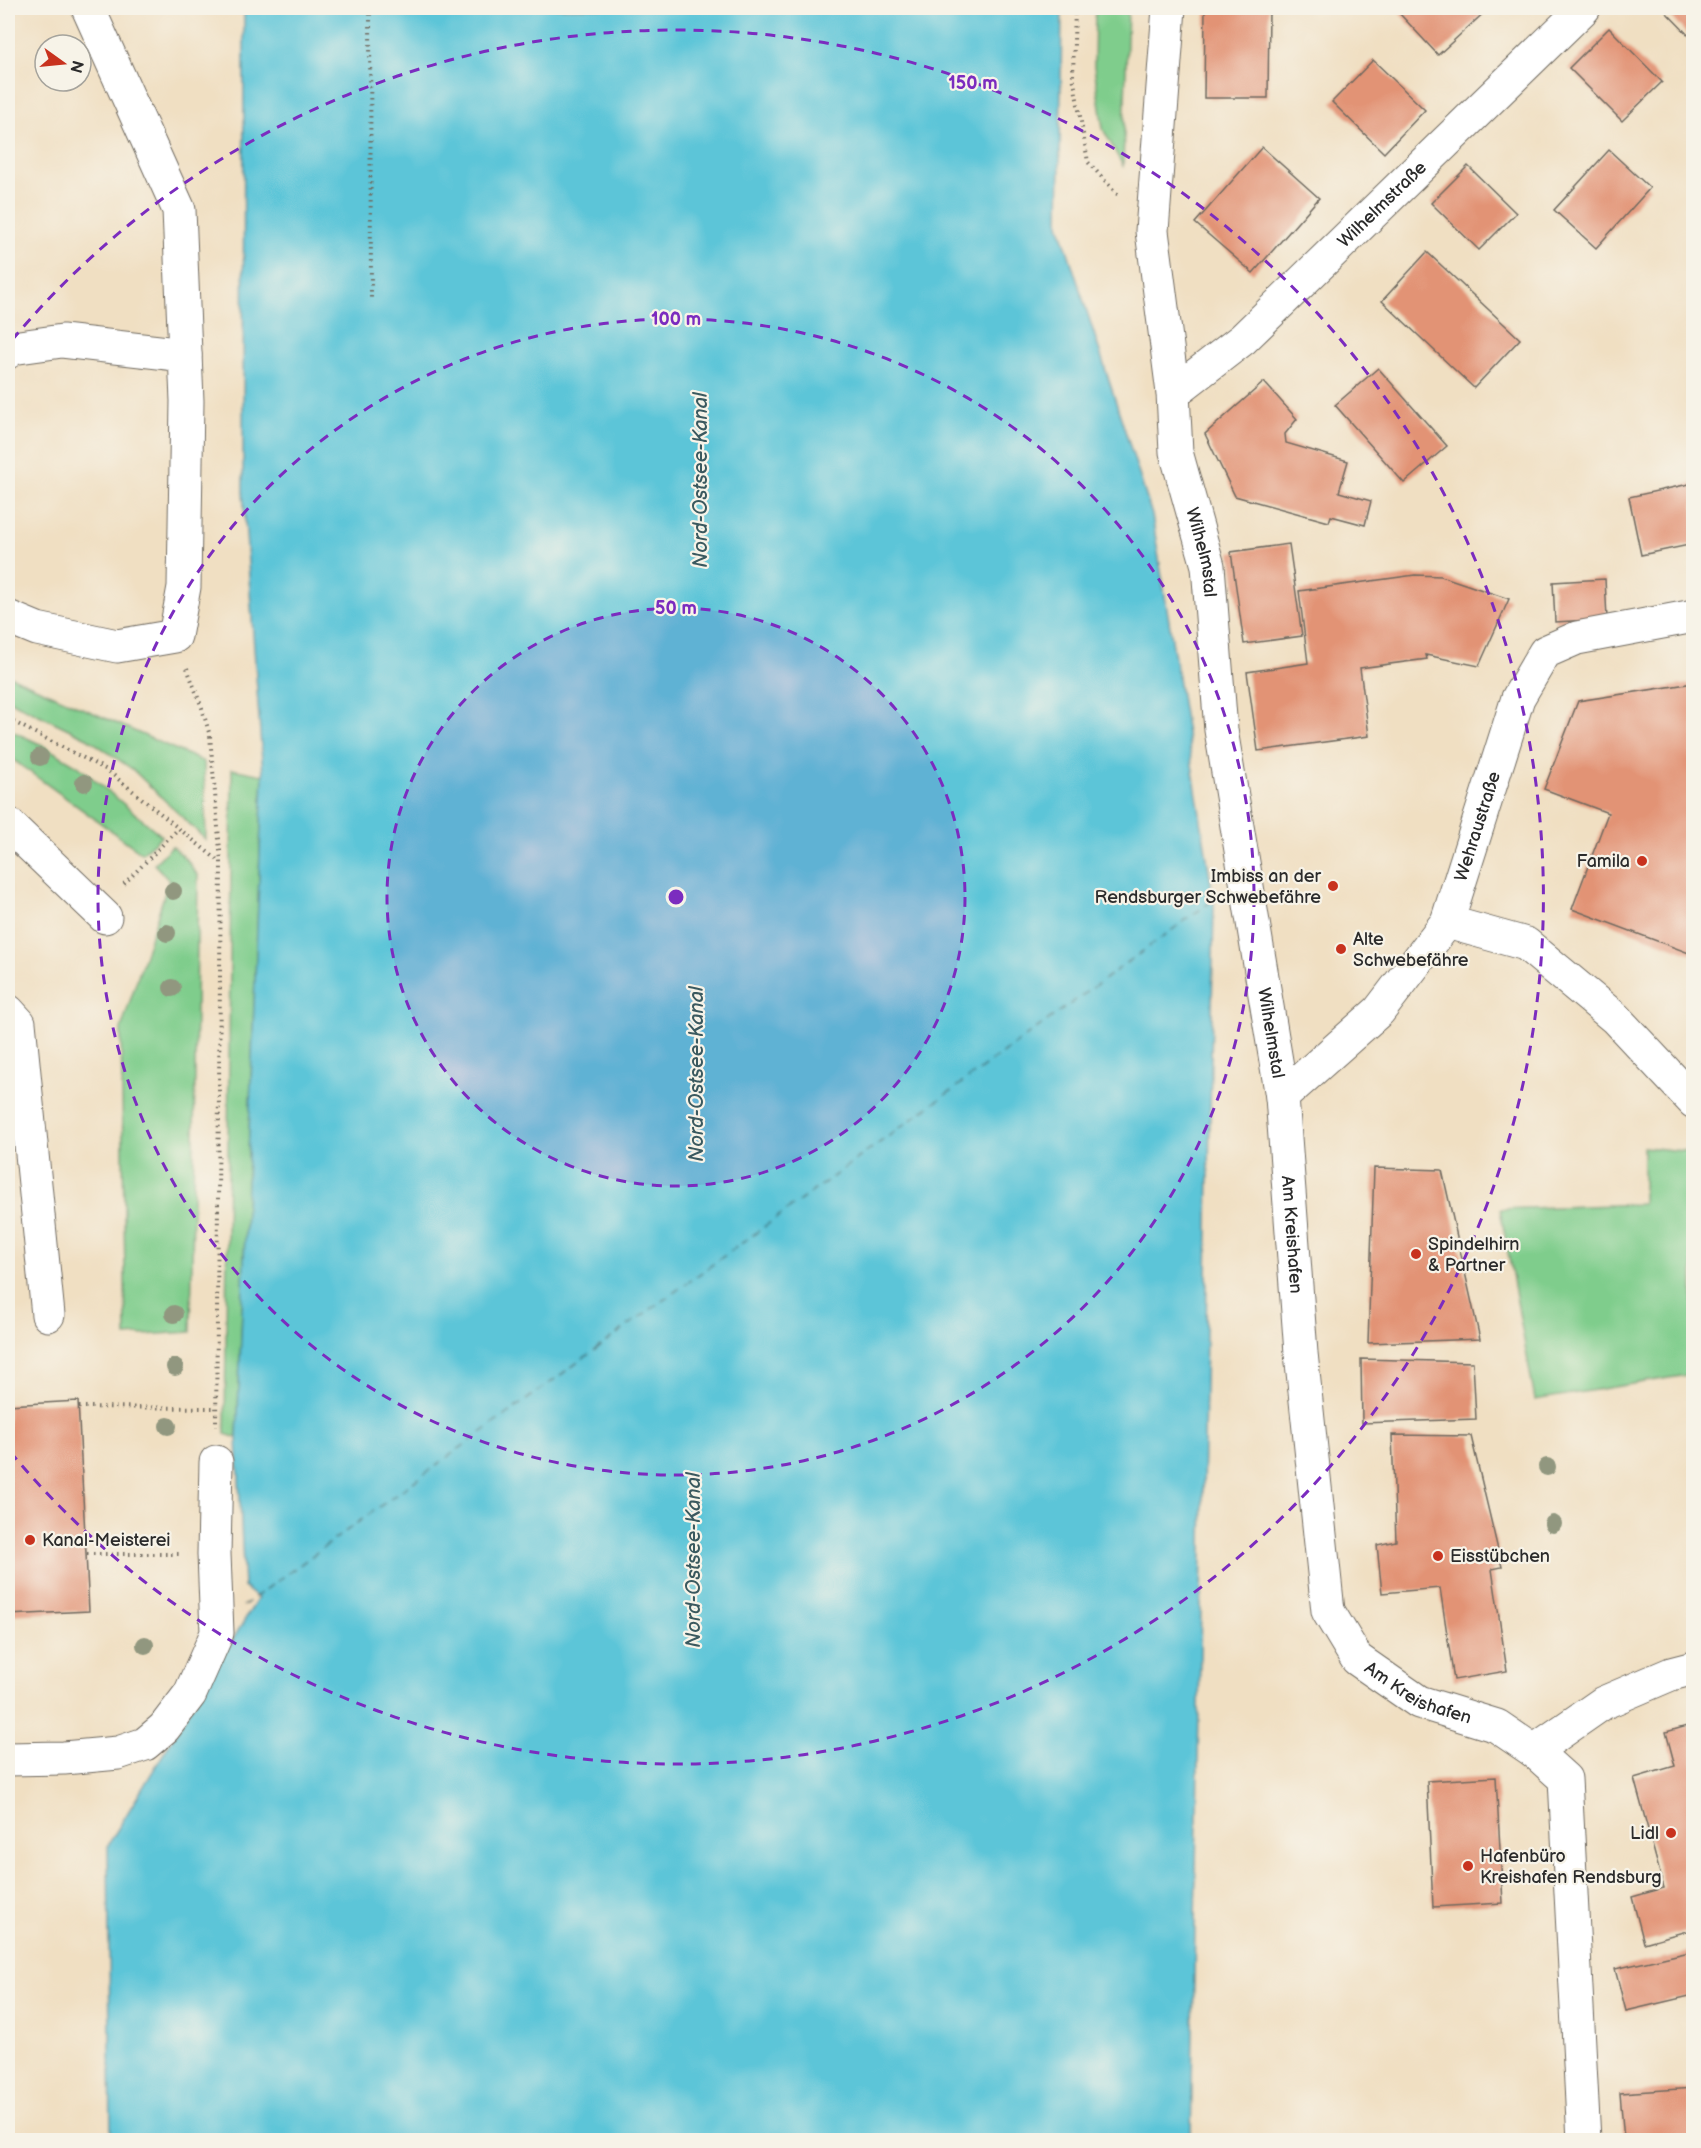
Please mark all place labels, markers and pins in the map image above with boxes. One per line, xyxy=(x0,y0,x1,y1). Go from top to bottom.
place label: Famila xyxy=(1576,851,1630,872)
marker: Famila xyxy=(1635,854,1649,868)
place label: Imbiss an der Rendsburger Schwebefähre xyxy=(1094,866,1321,908)
marker: Imbiss an der Rendsburger Schwebefähre xyxy=(1326,879,1340,893)
centre of rings xyxy=(666,887,686,907)
place label: Alte Schwebefähre xyxy=(1353,929,1469,971)
marker: Alte Schwebefähre xyxy=(1334,942,1348,956)
place label: Spindelhirn & Partner xyxy=(1428,1234,1520,1276)
marker: Spindelhirn & Partner xyxy=(1409,1247,1423,1261)
place label: Kanal-Meisterei xyxy=(42,1530,171,1551)
marker: Kanal-Meisterei xyxy=(23,1533,37,1547)
place label: Eisstübchen xyxy=(1450,1546,1550,1567)
marker: Eisstübchen xyxy=(1431,1549,1445,1563)
place label: Lidl xyxy=(1630,1823,1659,1844)
marker: Lidl xyxy=(1664,1826,1678,1840)
place label: Hafenbüro Kreishafen Rendsburg xyxy=(1480,1846,1662,1888)
marker: Hafenbüro Kreishafen Rendsburg xyxy=(1461,1859,1475,1873)

